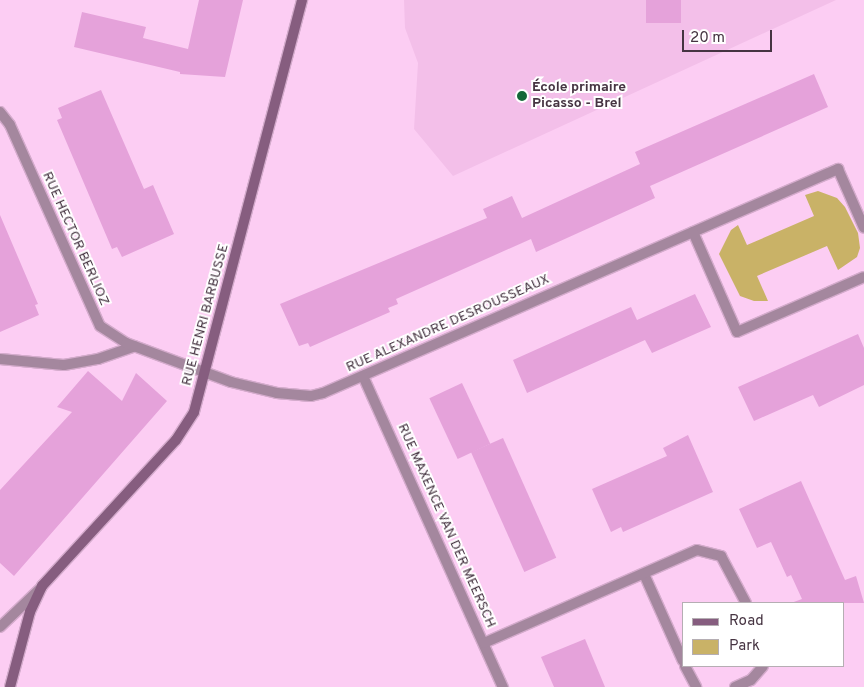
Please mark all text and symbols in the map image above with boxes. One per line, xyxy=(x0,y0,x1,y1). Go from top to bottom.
scale bar xyxy=(684,20,774,52)
text: 20 m xyxy=(690,29,725,48)
place label: École primaire Picasso - Brel xyxy=(532,80,626,112)
marker: École primaire Picasso - Brel xyxy=(516,90,528,102)
street label: RUE HECTOR BERLIOZ xyxy=(38,169,112,309)
street label: RUE HENRI BARBUSSE xyxy=(179,242,233,388)
street label: RUE ALEXANDRE DESROUSSEAUX xyxy=(344,271,552,377)
street label: RUE MAXENCE VAN DER MEERSCH xyxy=(393,421,499,631)
legend xyxy=(682,602,844,667)
text: Road xyxy=(729,612,764,631)
text: Park xyxy=(729,637,760,656)

